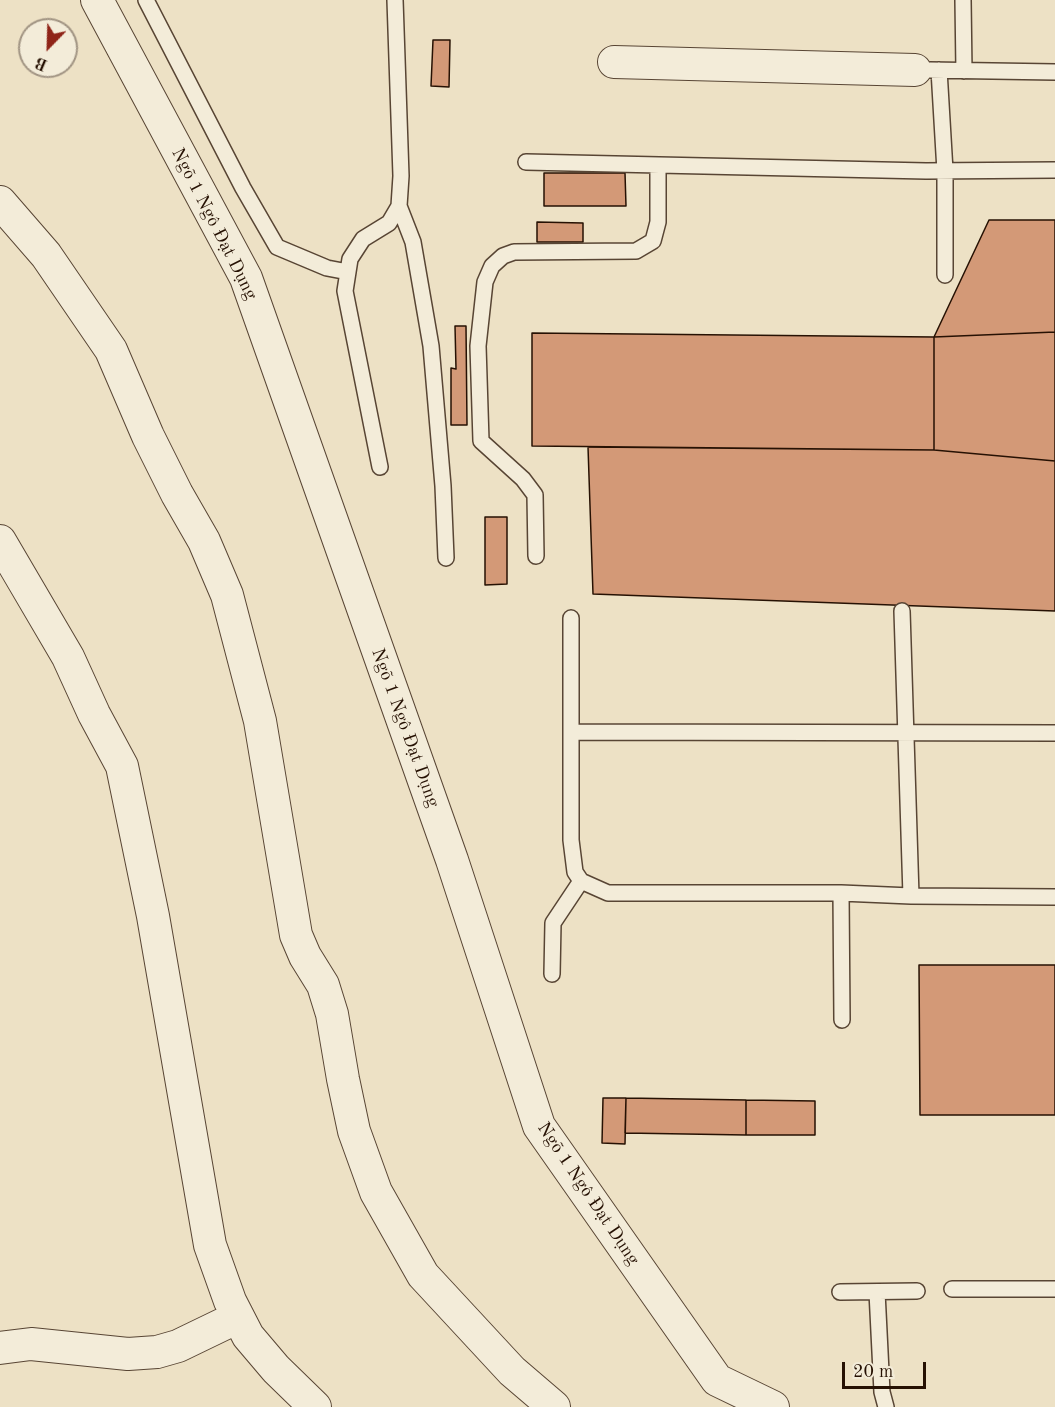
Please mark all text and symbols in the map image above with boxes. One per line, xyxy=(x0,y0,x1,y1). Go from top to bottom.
north arrow xyxy=(18,18,78,78)
text: B xyxy=(33,53,50,72)
street label: Ngõ 1 Ngô Đạt Dụng xyxy=(166,144,262,304)
street label: Ngõ 1 Ngô Đạt Dụng xyxy=(366,646,444,810)
street label: Ngõ 1 Ngô Đạt Dụng xyxy=(532,1118,644,1270)
scale bar xyxy=(845,1350,929,1388)
text: 20 m xyxy=(853,1363,893,1381)

